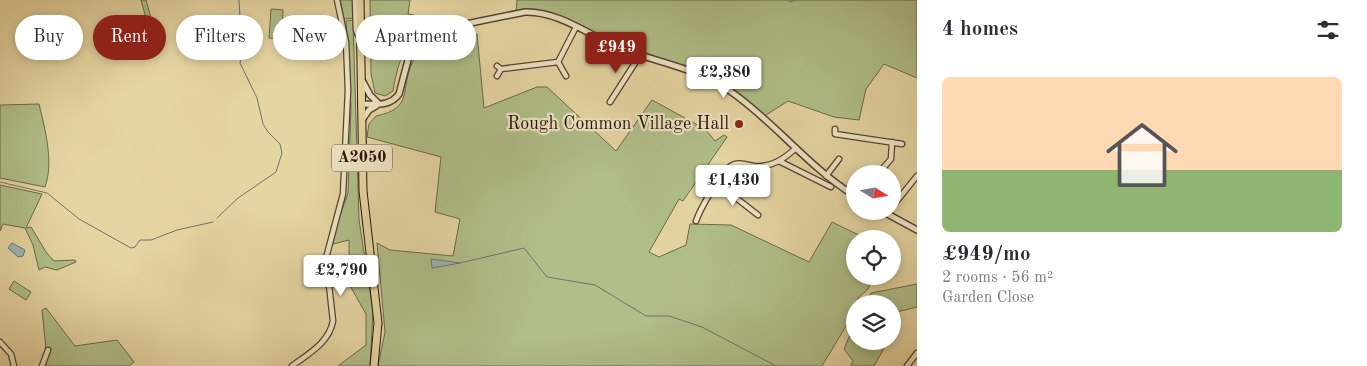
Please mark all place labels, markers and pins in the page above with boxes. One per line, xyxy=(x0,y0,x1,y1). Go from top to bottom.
pin: £949 xyxy=(586,32,646,74)
pin: £2,380 xyxy=(683,56,765,99)
place label: Rough Common Village Hall xyxy=(507,115,729,133)
marker: Rough Common Village Hall xyxy=(733,118,745,130)
pin: £1,430 xyxy=(692,164,774,207)
pin: £2,790 xyxy=(300,254,382,297)

